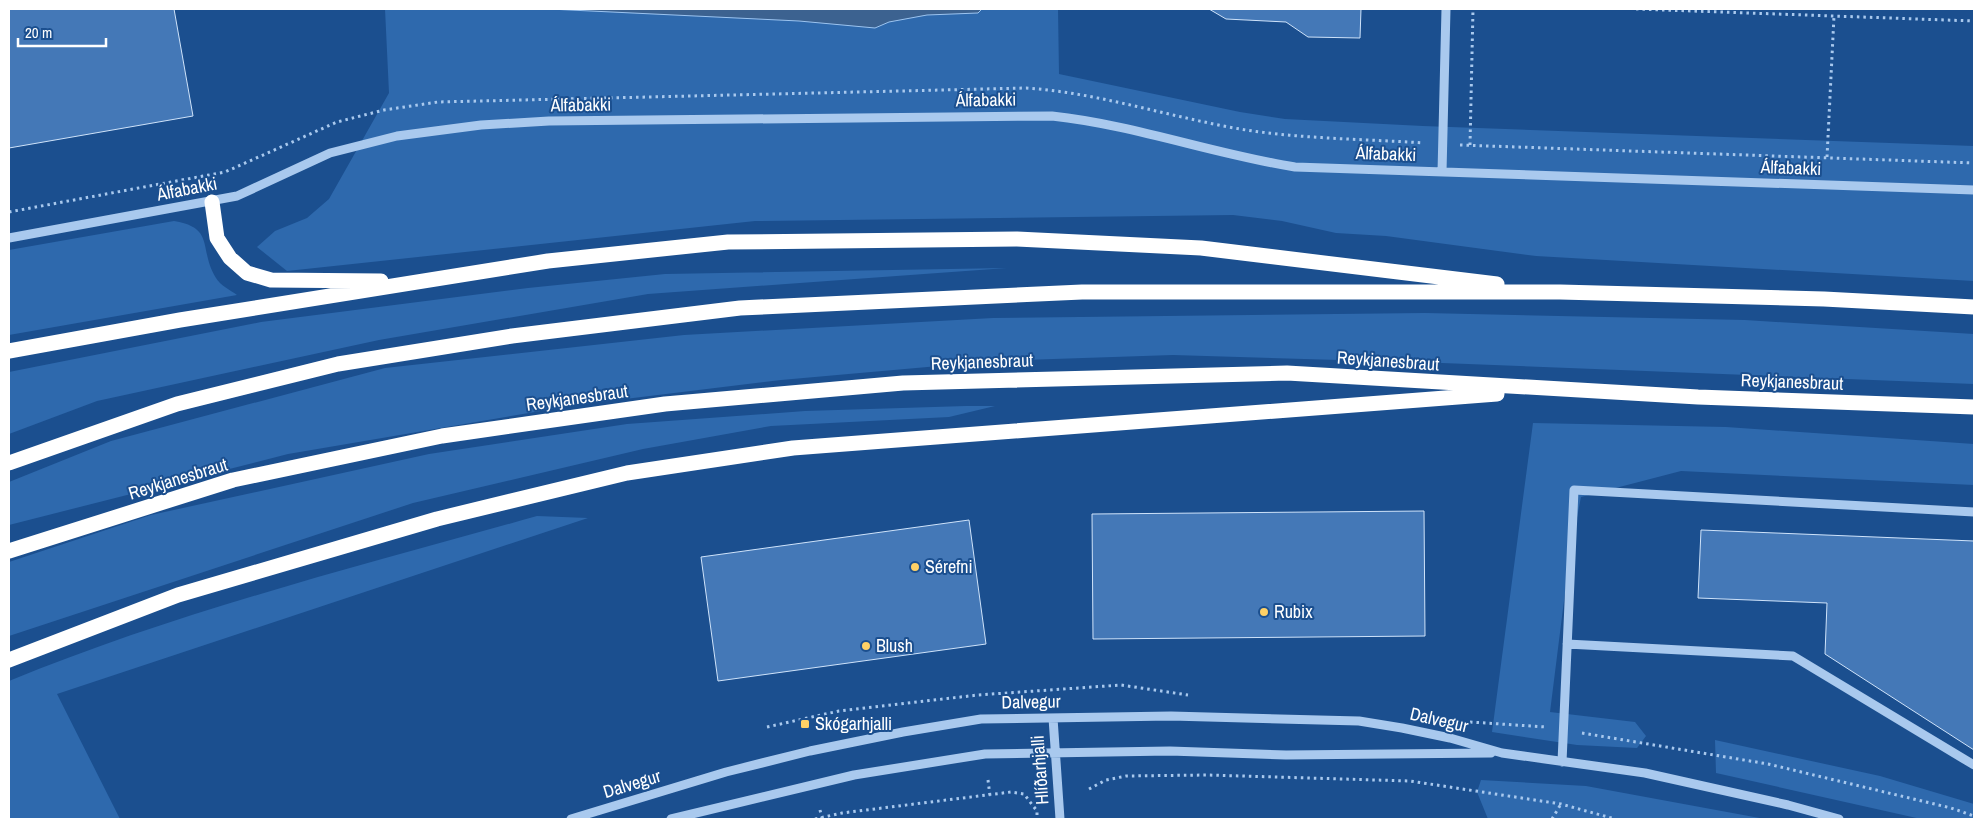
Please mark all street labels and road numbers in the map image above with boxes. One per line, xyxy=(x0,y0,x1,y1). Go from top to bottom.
street label: Álfabakki xyxy=(954,86,1017,113)
street label: Álfabakki xyxy=(549,91,612,118)
street label: Álfabakki xyxy=(1354,140,1417,167)
street label: Álfabakki xyxy=(1759,154,1822,181)
street label: Álfabakki xyxy=(154,170,219,207)
street label: Reykjanesbraut xyxy=(1336,344,1440,377)
street label: Reykjanesbraut xyxy=(930,347,1034,376)
street label: Reykjanesbraut xyxy=(1740,367,1844,396)
street label: Reykjanesbraut xyxy=(524,378,629,417)
street label: Reykjanesbraut xyxy=(125,452,231,505)
street label: Dalvegur xyxy=(1001,688,1061,715)
street label: Dalvegur xyxy=(1408,701,1471,738)
street label: Hlíðarhjalli xyxy=(1025,734,1054,806)
street label: Dalvegur xyxy=(600,763,664,804)

